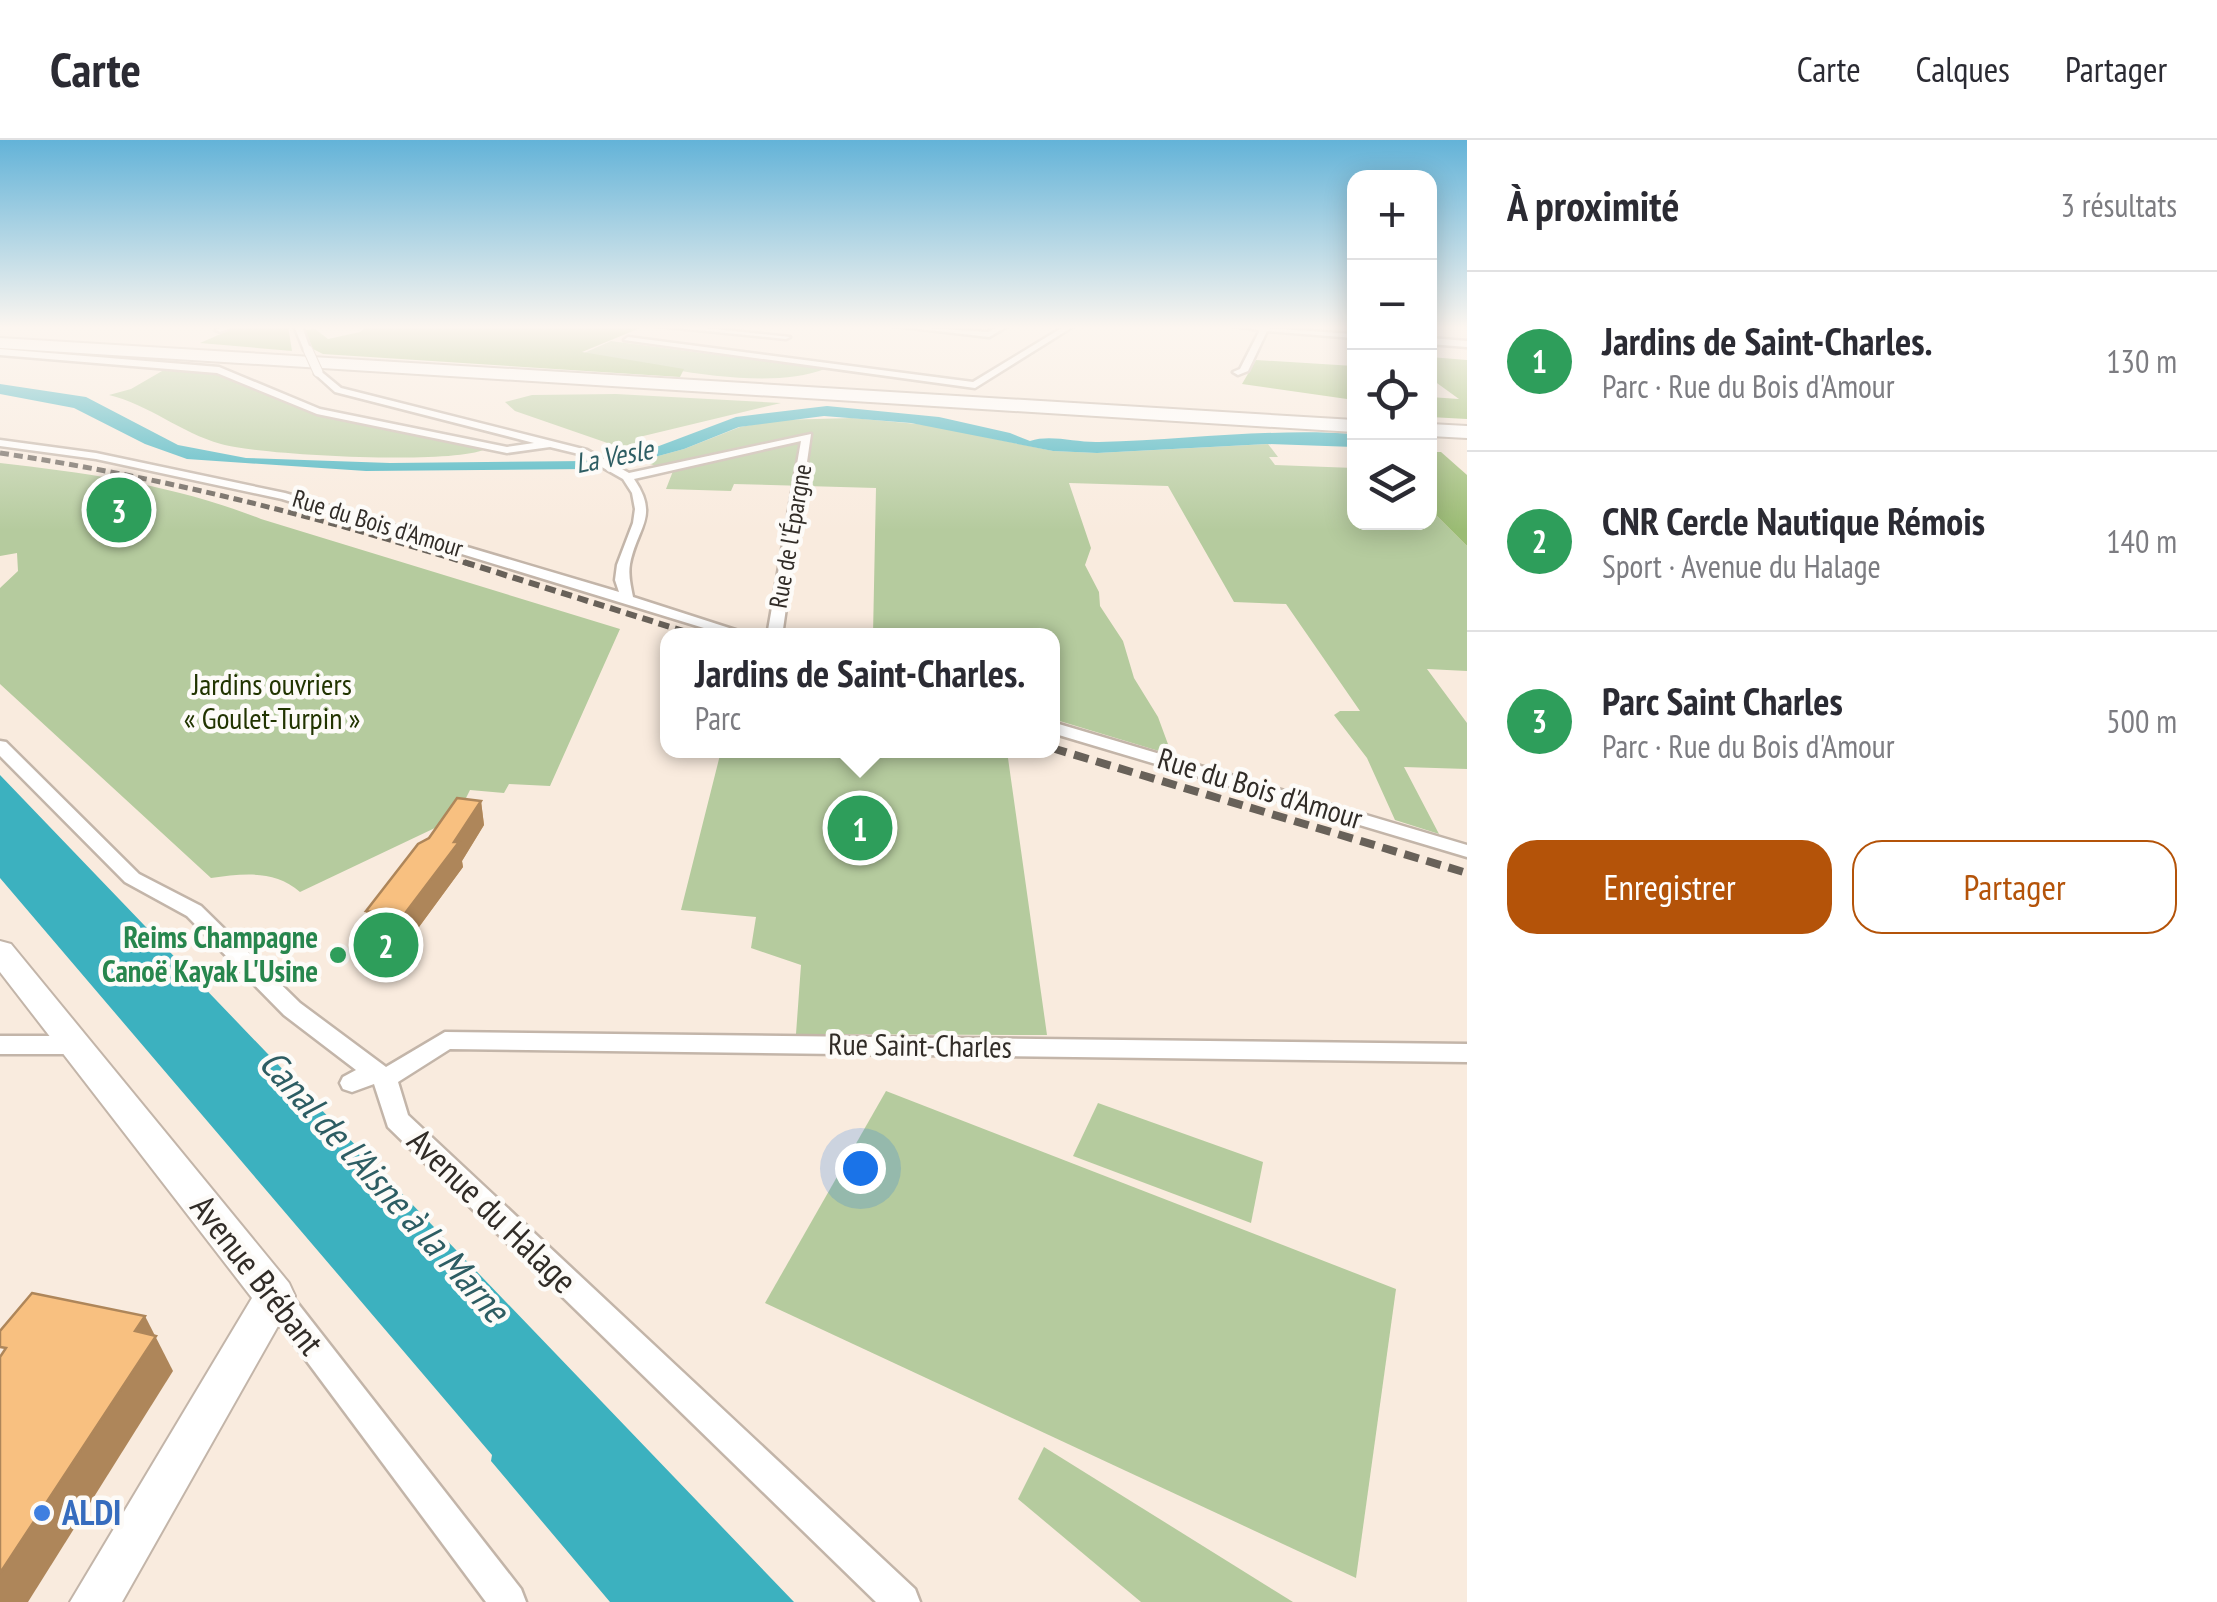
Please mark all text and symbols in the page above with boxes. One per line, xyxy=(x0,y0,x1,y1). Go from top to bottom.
text: Carte xyxy=(50,38,141,100)
text: Carte xyxy=(1797,46,1861,92)
text: Calques xyxy=(1916,46,2010,92)
text: Partager xyxy=(2065,46,2167,92)
map controls xyxy=(1347,170,1437,530)
button: + xyxy=(1347,170,1437,260)
text: À proximité xyxy=(1507,178,1679,233)
text: 3 résultats xyxy=(2060,184,2177,226)
button: − xyxy=(1347,260,1437,350)
text: Jardins de Saint-Charles. xyxy=(1602,316,1933,365)
text: 1 xyxy=(1532,340,1547,382)
text: 130 m xyxy=(2106,340,2177,382)
button: locate xyxy=(1347,350,1437,440)
text: Parc · Rue du Bois d'Amour xyxy=(1602,365,1894,407)
water label: La Vesle xyxy=(572,429,658,481)
button: layers xyxy=(1347,440,1437,530)
street label: Rue de l'Épargne xyxy=(762,461,818,611)
pin: 3 xyxy=(86,472,152,548)
street label: Rue du Bois d'Amour xyxy=(289,482,467,564)
text: CNR Cercle Nautique Rémois xyxy=(1602,496,1985,545)
text: 2 xyxy=(1532,520,1547,562)
text: 140 m xyxy=(2106,520,2177,562)
text: Sport · Avenue du Halage xyxy=(1602,545,1881,587)
popup xyxy=(660,628,1060,758)
text: Jardins de Saint-Charles. xyxy=(695,648,1025,697)
park label: Jardins ouvriers « Goulet-Turpin » xyxy=(184,664,360,737)
text: Parc Saint Charles xyxy=(1602,676,1843,725)
text: Parc xyxy=(695,697,741,739)
text: 3 xyxy=(1532,700,1547,742)
text: 500 m xyxy=(2106,700,2177,742)
text: Parc · Rue du Bois d'Amour xyxy=(1602,725,1894,767)
street label: Rue du Bois d'Amour xyxy=(1153,738,1368,837)
pin: 1 xyxy=(828,790,892,866)
button: Enregistrer xyxy=(1507,840,1832,934)
button: Partager xyxy=(1852,840,2177,934)
pin: 2 xyxy=(354,908,418,982)
place label: Reims Champagne Canoë Kayak L'Usine xyxy=(102,917,318,990)
marker: Reims Champagne Canoë Kayak L'Usine xyxy=(327,944,349,966)
street label: Rue Saint-Charles xyxy=(828,1023,1012,1066)
water label: Canal de l'Aisne à la Marne xyxy=(250,1039,522,1333)
street label: Avenue du Halage xyxy=(398,1118,587,1303)
your location xyxy=(835,1143,886,1194)
street label: Avenue Brébant xyxy=(181,1185,335,1364)
place label: ALDI xyxy=(61,1489,121,1535)
marker: ALDI xyxy=(31,1502,53,1524)

